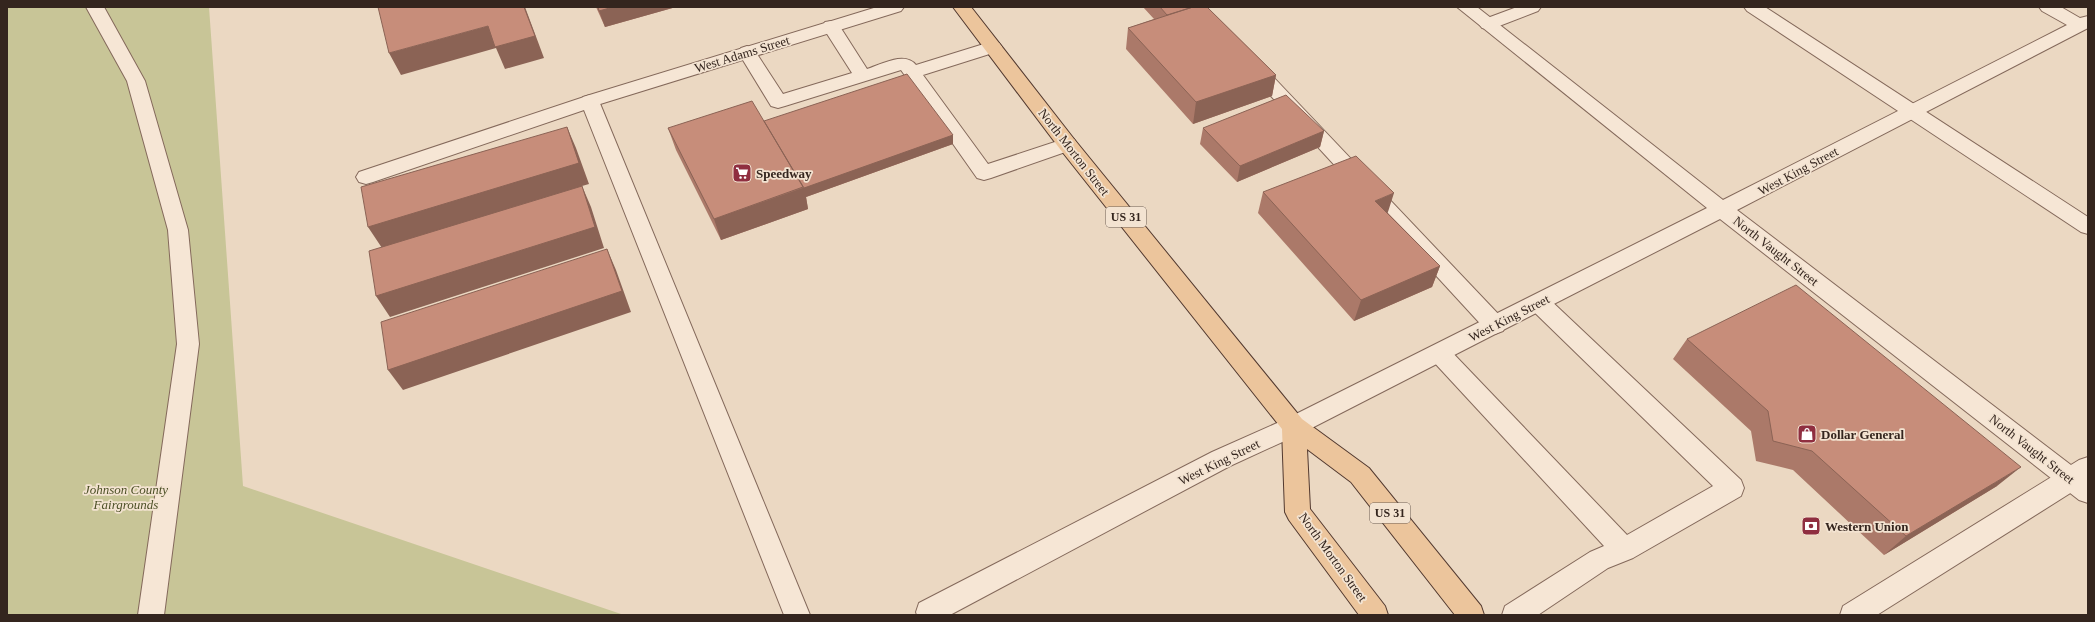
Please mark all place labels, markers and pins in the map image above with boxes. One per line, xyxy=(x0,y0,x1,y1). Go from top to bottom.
supermarket icon: Speedway xyxy=(731,162,753,184)
place label: Speedway xyxy=(756,166,812,181)
shop icon: Dollar General xyxy=(1796,423,1818,445)
place label: Dollar General xyxy=(1821,427,1905,442)
bank icon: Western Union xyxy=(1800,515,1822,537)
place label: Western Union xyxy=(1825,519,1909,534)

